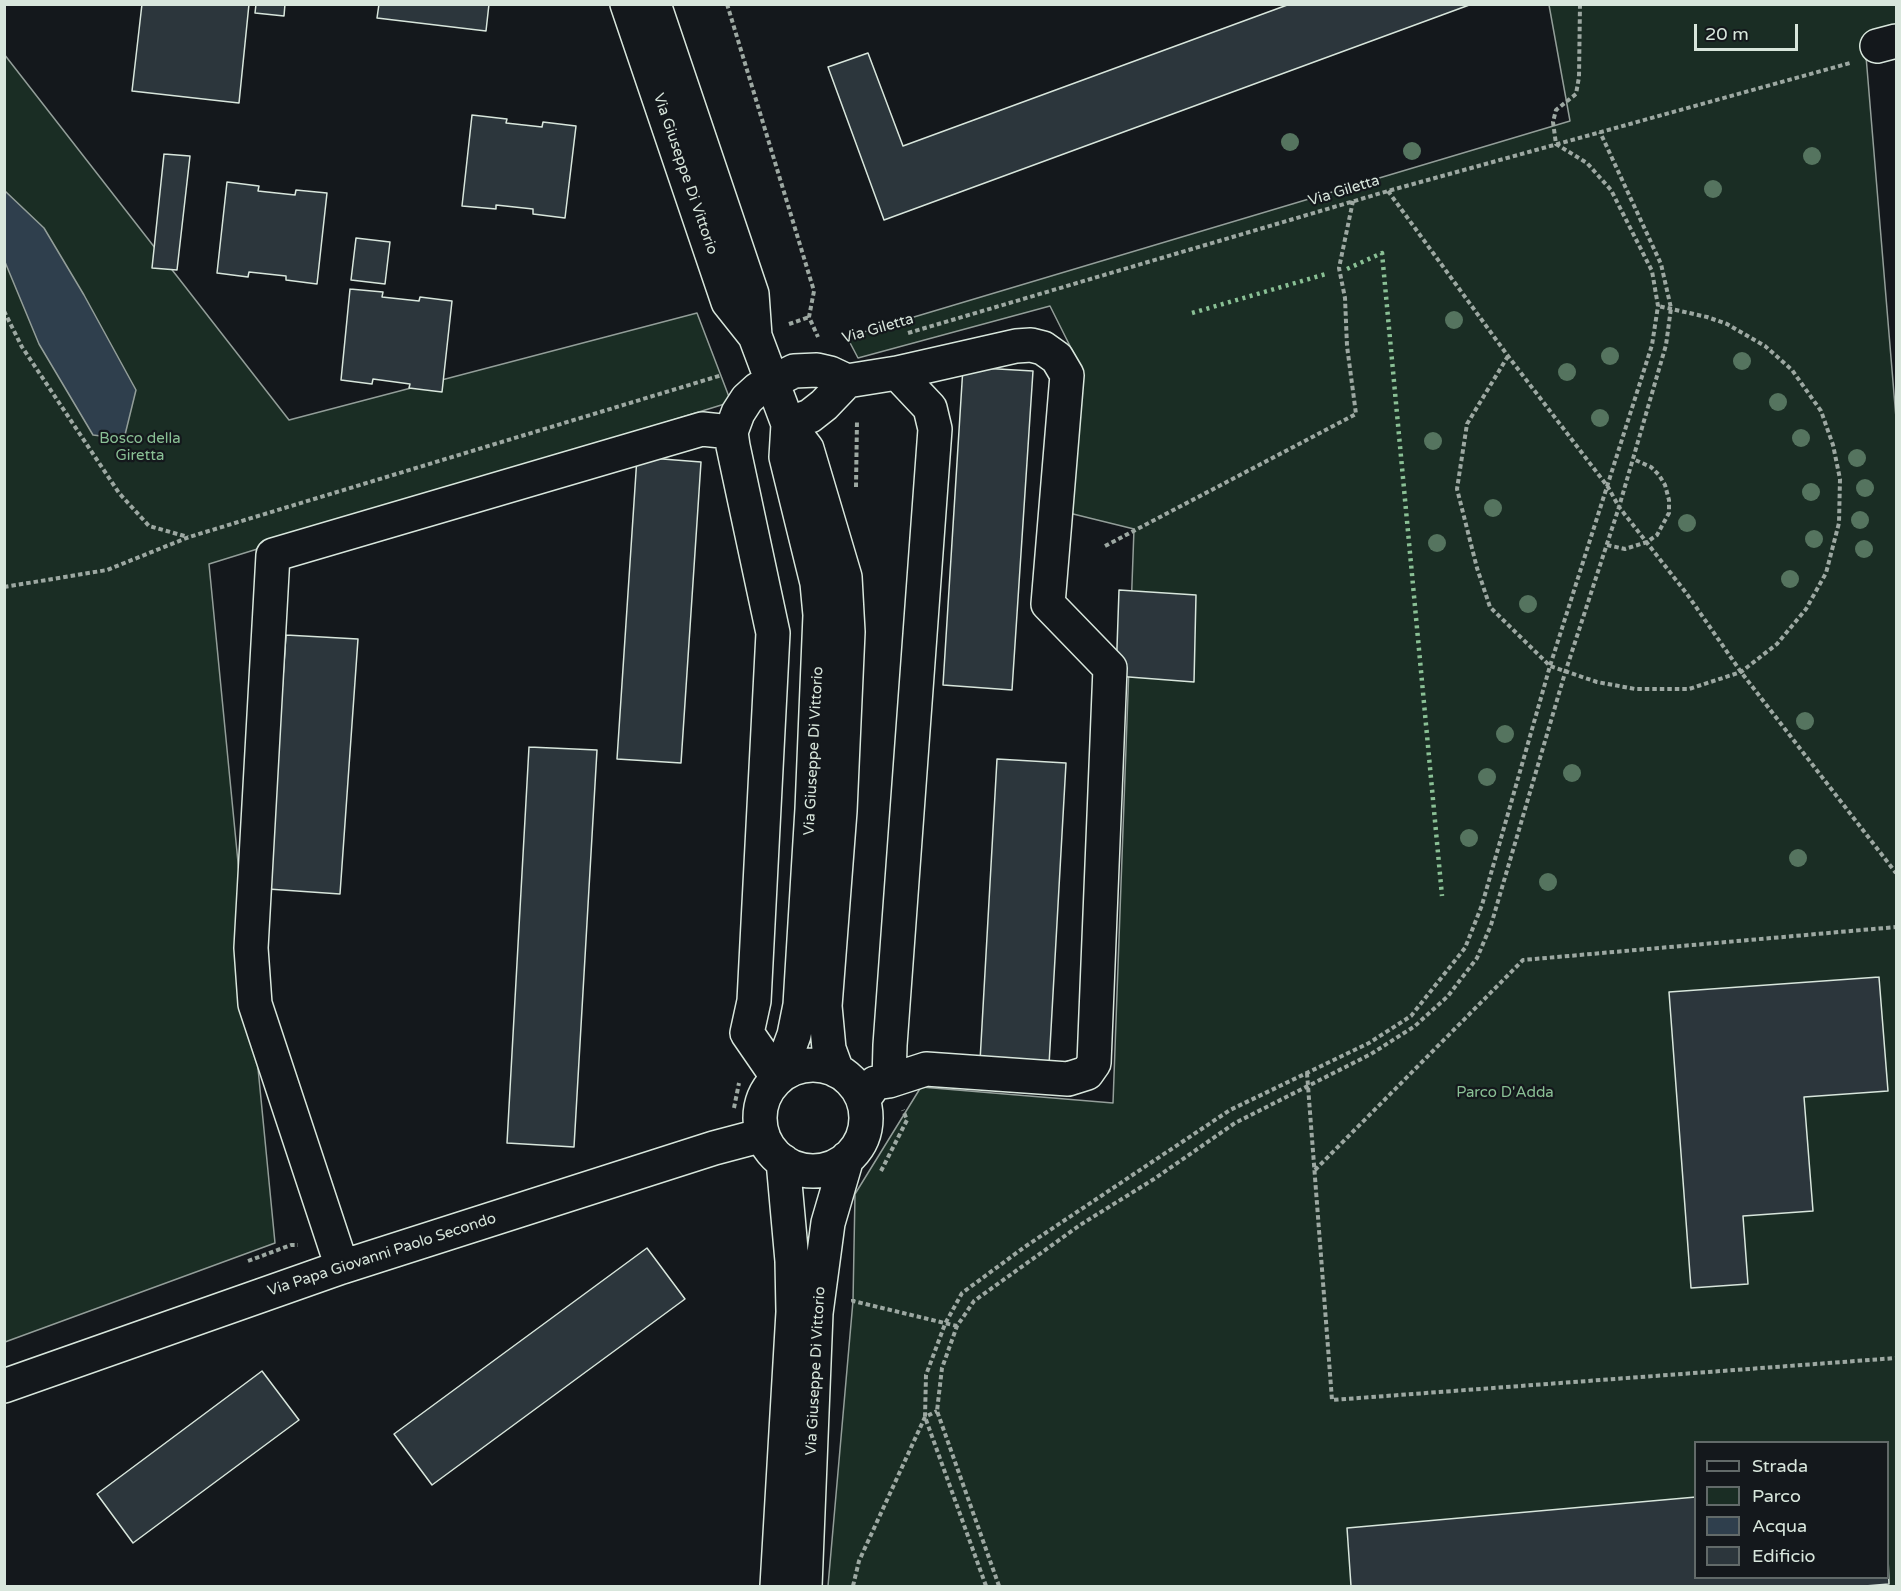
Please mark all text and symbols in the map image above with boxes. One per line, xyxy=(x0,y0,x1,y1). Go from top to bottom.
scale bar xyxy=(1697,12,1800,50)
text: 20 m xyxy=(1705,23,1749,45)
street label: Via Giuseppe Di Vittorio xyxy=(649,91,721,257)
street label: Via Giletta xyxy=(1306,172,1382,210)
street label: Via Giletta xyxy=(840,310,916,348)
park label: Bosco della Giretta xyxy=(99,430,181,465)
street label: Via Giuseppe Di Vittorio xyxy=(801,666,827,836)
park label: Parco D'Adda xyxy=(1456,1084,1554,1102)
street label: Via Papa Giovanni Paolo Secondo xyxy=(266,1210,498,1300)
street label: Via Giuseppe Di Vittorio xyxy=(803,1286,829,1456)
legend xyxy=(1694,1441,1889,1579)
text: Strada xyxy=(1752,1455,1808,1477)
text: Parco xyxy=(1752,1485,1801,1507)
text: Acqua xyxy=(1752,1515,1807,1537)
text: Edificio xyxy=(1752,1545,1816,1567)

